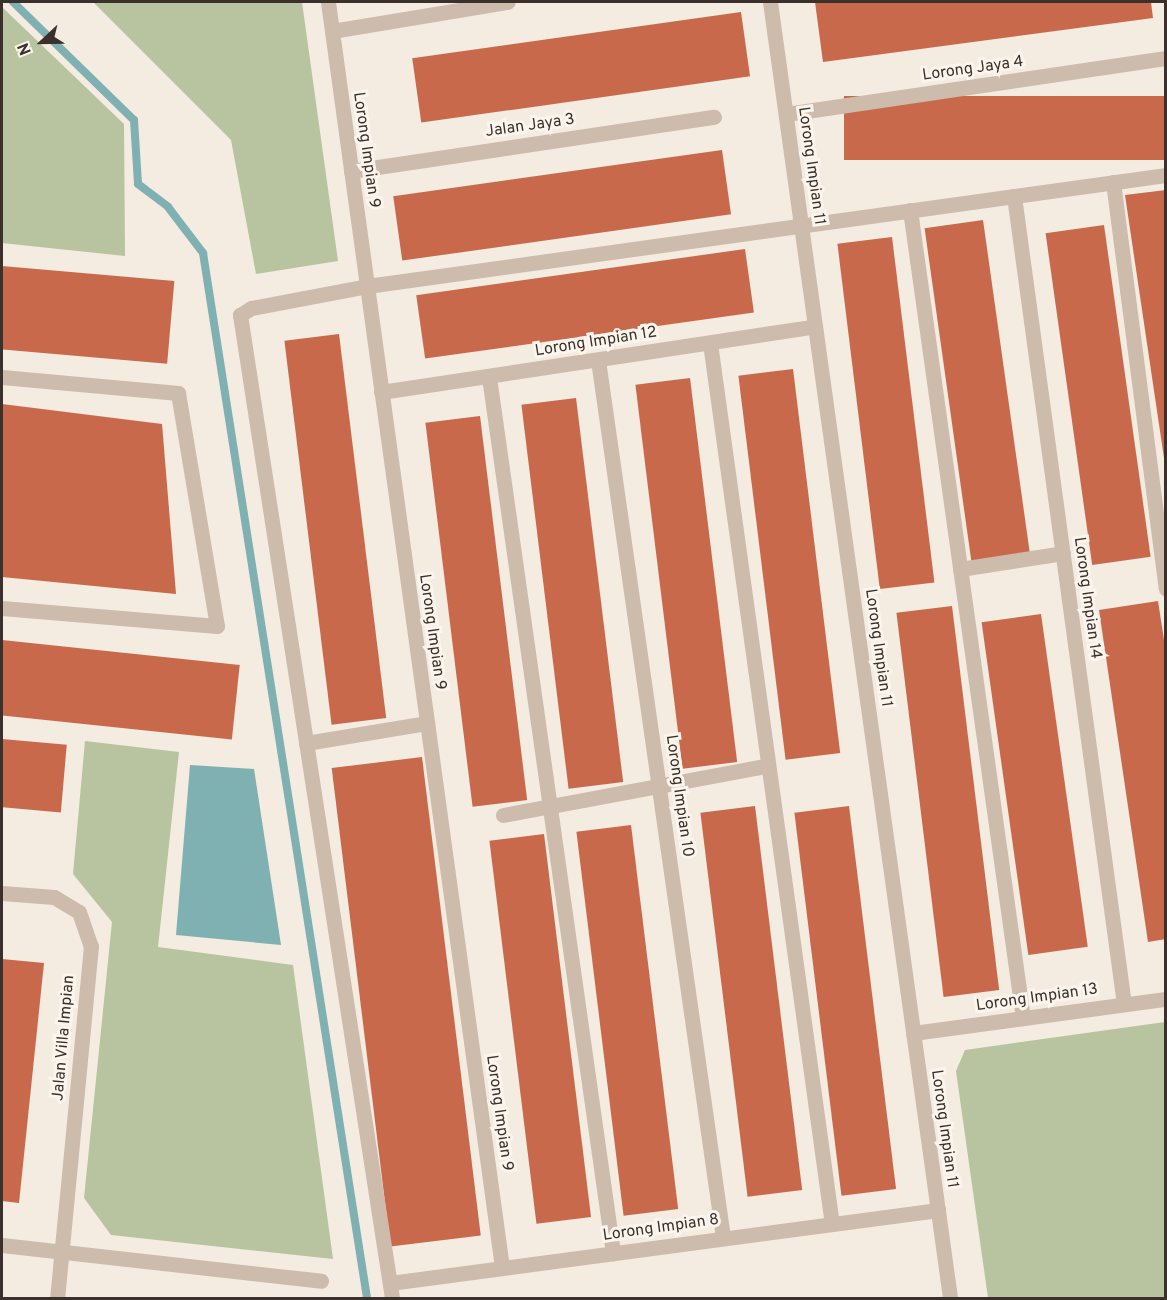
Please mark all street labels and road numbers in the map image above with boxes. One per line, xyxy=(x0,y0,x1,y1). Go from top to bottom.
street label: Lorong Jaya 4 xyxy=(921,52,1025,86)
street label: Lorong Impian 9 xyxy=(348,91,384,209)
street label: Lorong Impian 11 xyxy=(793,106,829,226)
street label: Jalan Jaya 3 xyxy=(484,110,576,142)
street label: Lorong Impian 12 xyxy=(534,323,658,361)
street label: Lorong Impian 14 xyxy=(1069,536,1105,660)
street label: Lorong Impian 9 xyxy=(414,573,450,691)
street label: Lorong Impian 11 xyxy=(860,588,896,708)
street label: Lorong Impian 10 xyxy=(661,734,697,858)
street label: Jalan Villa Impian xyxy=(49,974,79,1102)
street label: Lorong Impian 13 xyxy=(975,980,1099,1016)
street label: Lorong Impian 9 xyxy=(481,1054,517,1172)
street label: Lorong Impian 11 xyxy=(926,1069,962,1189)
street label: Lorong Impian 8 xyxy=(602,1210,720,1246)

